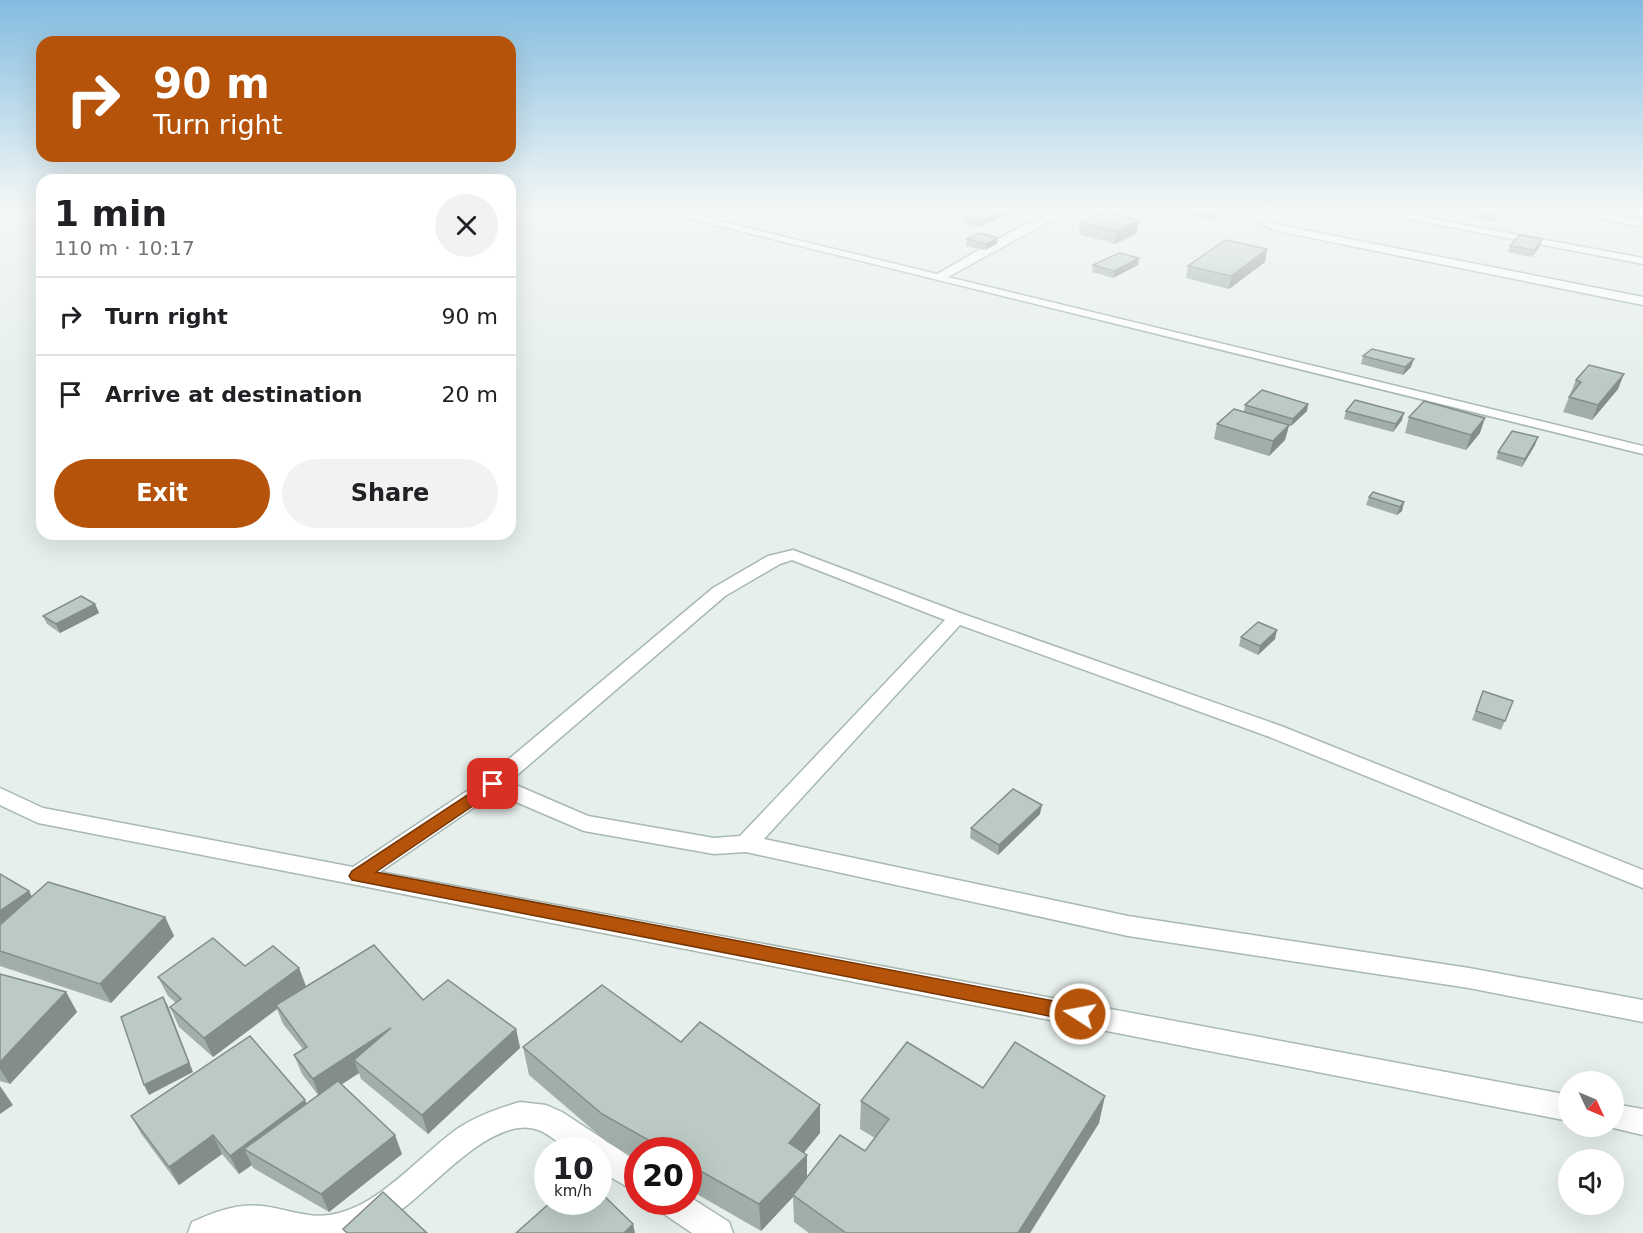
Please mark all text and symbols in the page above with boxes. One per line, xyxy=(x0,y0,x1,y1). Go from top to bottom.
text: 90 m xyxy=(153,59,270,108)
icon: right xyxy=(54,60,132,138)
text: Turn right xyxy=(153,109,282,140)
text: 1 min xyxy=(54,193,167,234)
button: close xyxy=(435,194,498,257)
text: 110 m · 10:17 xyxy=(54,236,195,260)
icon: right xyxy=(54,300,87,333)
text: Turn right xyxy=(105,304,228,329)
text: 90 m xyxy=(442,304,498,329)
icon: arrive xyxy=(54,378,87,411)
text: Arrive at destination xyxy=(105,382,362,407)
text: 20 m xyxy=(442,382,498,407)
button: Exit xyxy=(54,459,270,528)
button: Share xyxy=(282,459,498,528)
pin xyxy=(467,758,518,809)
icon: arrive xyxy=(476,767,509,800)
position arrow xyxy=(1048,982,1112,1046)
north arrow xyxy=(1558,1071,1624,1137)
map controls xyxy=(1558,1071,1624,1215)
speed limit sign: 20 xyxy=(624,1137,702,1215)
button: sound xyxy=(1558,1149,1624,1215)
text: 10 xyxy=(552,1151,594,1186)
text: km/h xyxy=(554,1182,592,1200)

